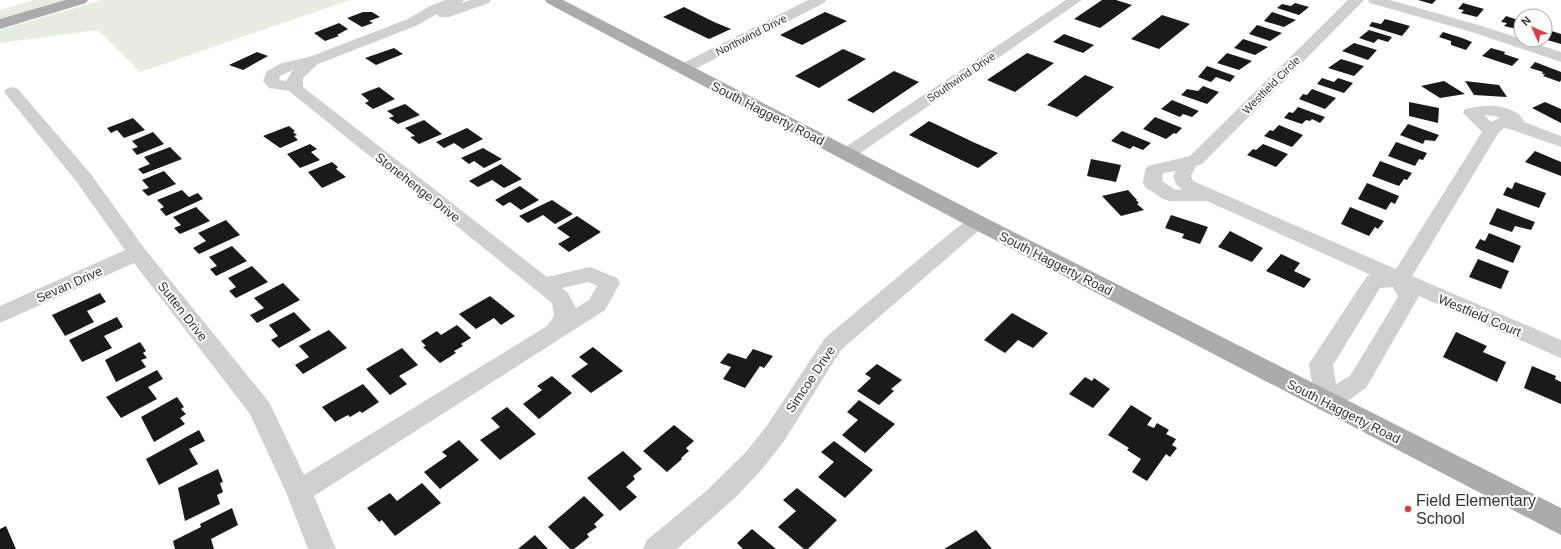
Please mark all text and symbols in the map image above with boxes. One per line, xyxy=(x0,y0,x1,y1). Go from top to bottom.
north arrow xyxy=(1513,8,1553,48)
street label: Northwind Drive xyxy=(713,12,789,58)
text: N xyxy=(1519,14,1533,28)
street label: Southwind Drive xyxy=(924,50,998,104)
street label: Westfield Circle xyxy=(1240,54,1302,116)
street label: South Haggerty Road xyxy=(709,78,827,149)
street label: Stonehenge Drive xyxy=(372,149,463,225)
street label: South Haggerty Road xyxy=(997,228,1115,299)
street label: Sevan Drive xyxy=(34,263,105,306)
street label: Sutten Drive xyxy=(155,279,211,344)
street label: Westfield Court xyxy=(1436,291,1524,340)
street label: Simcoe Drive xyxy=(783,343,838,416)
street label: South Haggerty Road xyxy=(1285,376,1403,447)
place label: Field Elementary School xyxy=(1416,492,1536,527)
marker: Field Elementary School xyxy=(1403,504,1413,514)

